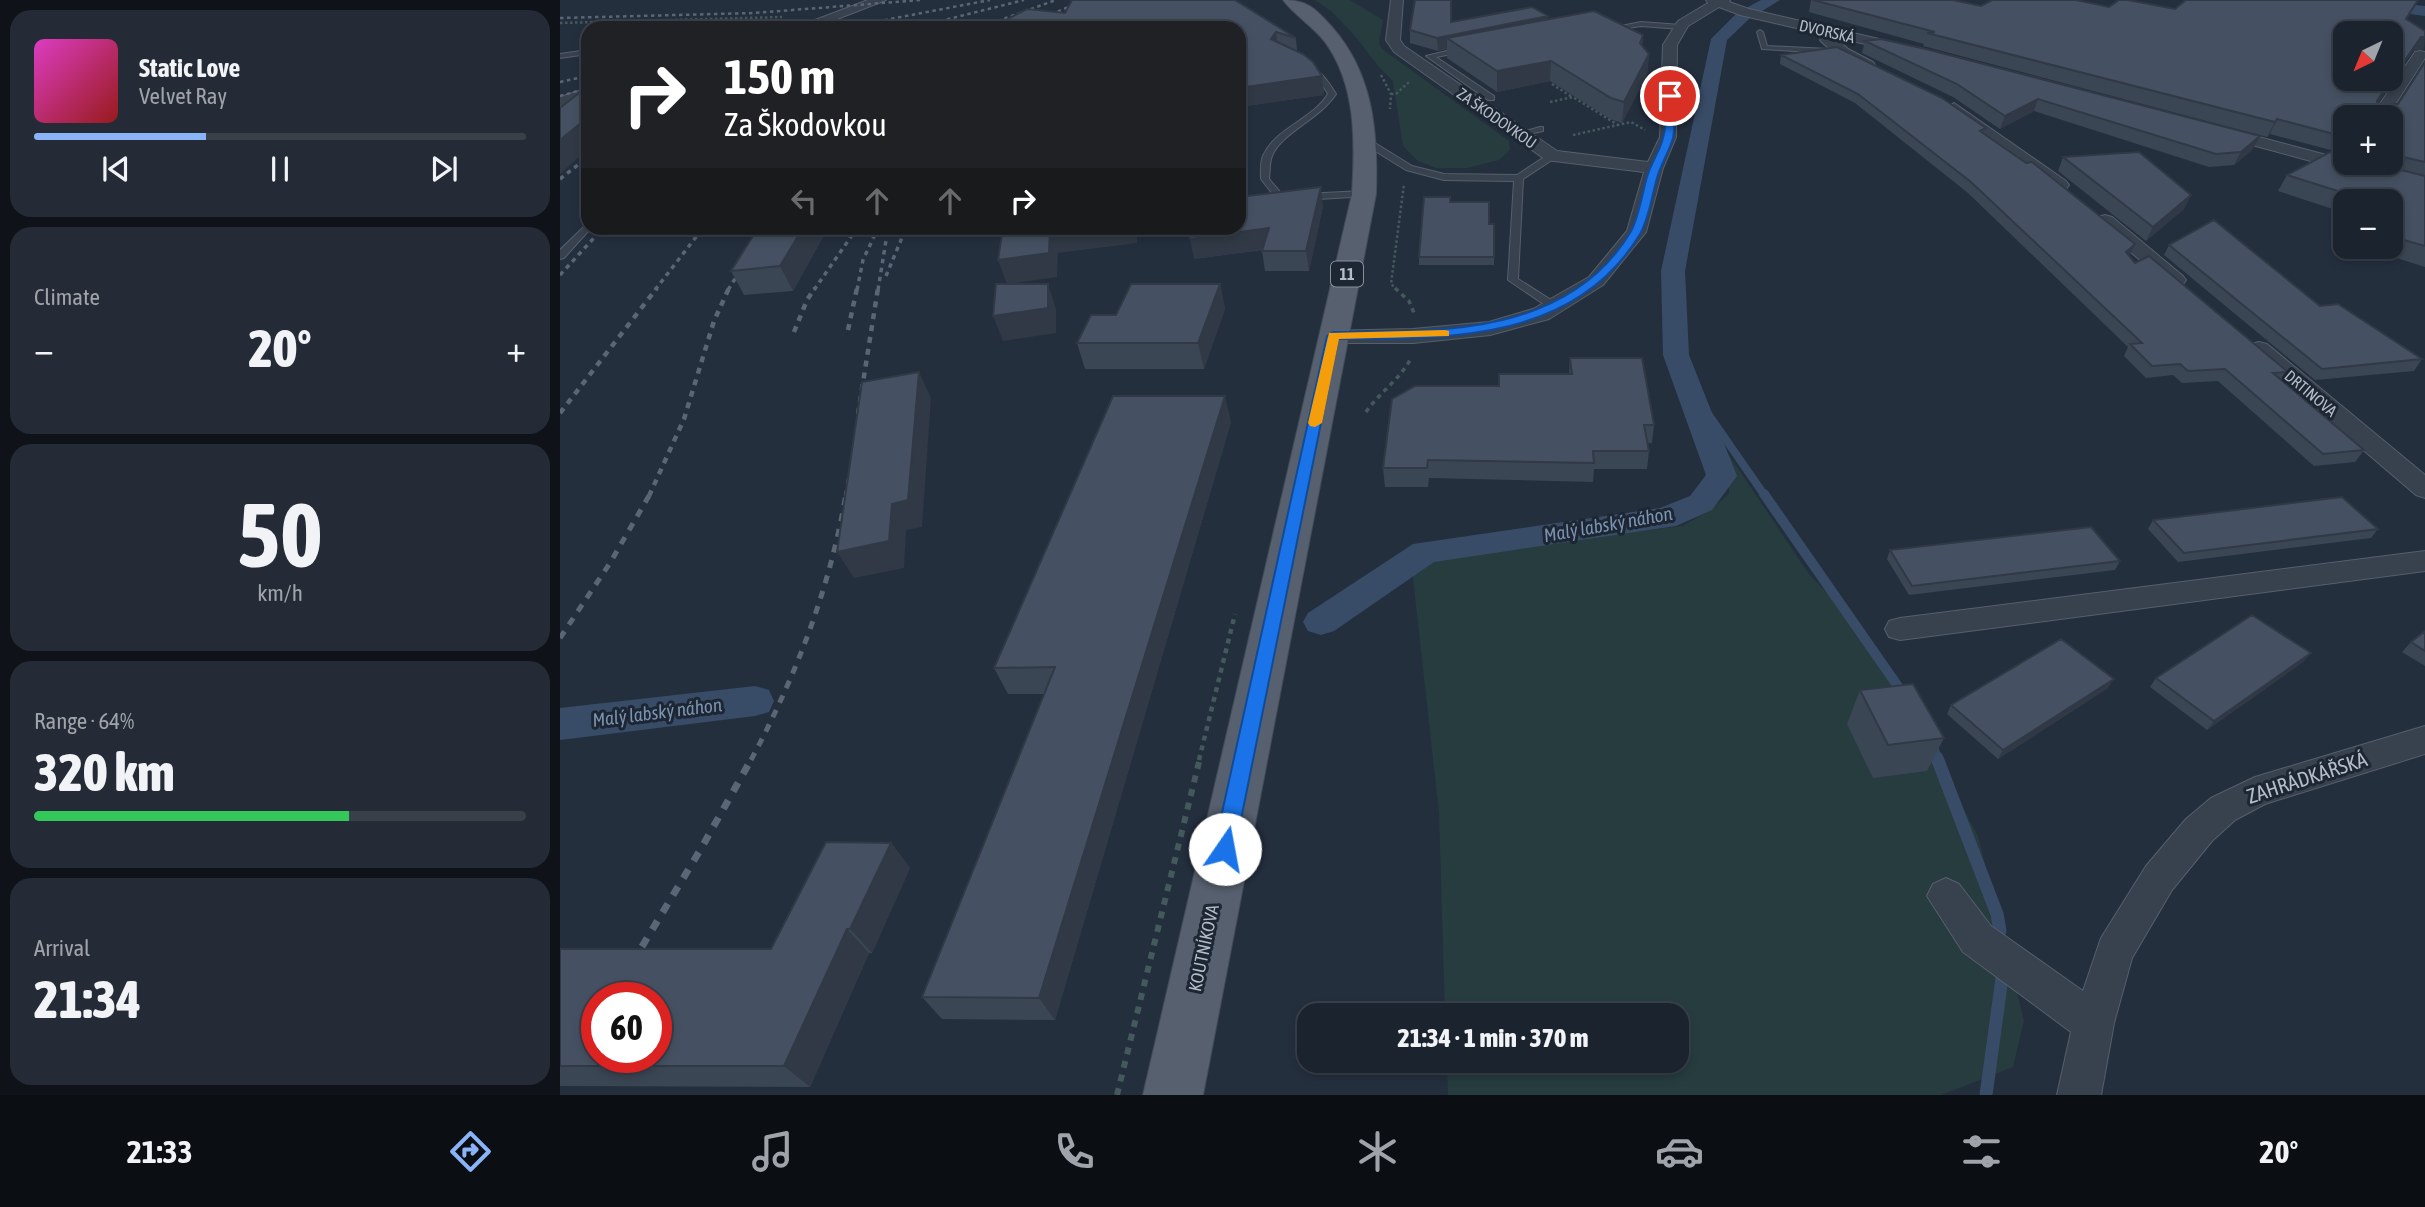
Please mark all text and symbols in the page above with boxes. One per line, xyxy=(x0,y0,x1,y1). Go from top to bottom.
street label: DVORSKÁ xyxy=(1798,16,1857,46)
north arrow xyxy=(2333,21,2403,91)
map controls xyxy=(2333,21,2403,259)
text: 150 m xyxy=(724,48,835,104)
icon: right xyxy=(609,49,700,140)
text: Static Love xyxy=(139,53,240,83)
pin xyxy=(1640,66,1700,126)
icon: arrive xyxy=(1651,77,1689,115)
text: Velvet Ray xyxy=(139,83,227,109)
street label: ZA ŠKODOVKOU xyxy=(1454,84,1540,152)
button: + xyxy=(2333,105,2403,175)
text: Za Škodovkou xyxy=(724,106,887,143)
icon: previous xyxy=(97,150,135,188)
icon: pause xyxy=(261,150,299,188)
icon: next xyxy=(425,150,463,188)
icon: left xyxy=(785,182,823,220)
icon: ahead xyxy=(858,182,896,220)
icon: ahead xyxy=(931,182,969,220)
icon: right xyxy=(1004,182,1042,220)
button: − xyxy=(2333,189,2403,259)
road number: 11 xyxy=(1331,262,1363,286)
text: Climate xyxy=(34,284,100,310)
text: 20° xyxy=(248,318,312,378)
text: − xyxy=(34,327,54,370)
text: + xyxy=(506,327,526,370)
street label: DRTINOVA xyxy=(2281,366,2341,420)
text: 50 xyxy=(237,482,323,586)
water label: Malý labský náhon xyxy=(1542,502,1674,546)
text: km/h xyxy=(257,580,303,606)
water label: Malý labský náhon xyxy=(591,693,723,731)
text: Range · 64% xyxy=(34,708,134,734)
text: 320 km xyxy=(34,742,175,802)
street label: ZAHRÁDKÁŘSKÁ xyxy=(2244,746,2370,808)
position arrow xyxy=(1188,812,1262,886)
street label: KOUTNÍKOVA xyxy=(1184,902,1223,993)
text: Arrival xyxy=(34,935,90,961)
text: 21:34 xyxy=(34,969,141,1029)
speed limit sign: 60 xyxy=(581,982,672,1073)
text: 21:34 · 1 min · 370 m xyxy=(1398,1023,1588,1053)
icon: directions xyxy=(446,1127,495,1176)
icon: music xyxy=(748,1127,797,1176)
icon: phone xyxy=(1050,1127,1099,1176)
icon: climate xyxy=(1353,1127,1402,1176)
icon: car xyxy=(1655,1127,1704,1176)
icon: filters xyxy=(1957,1127,2006,1176)
text: 21:33 xyxy=(127,1133,192,1170)
text: 20° xyxy=(2259,1133,2298,1170)

